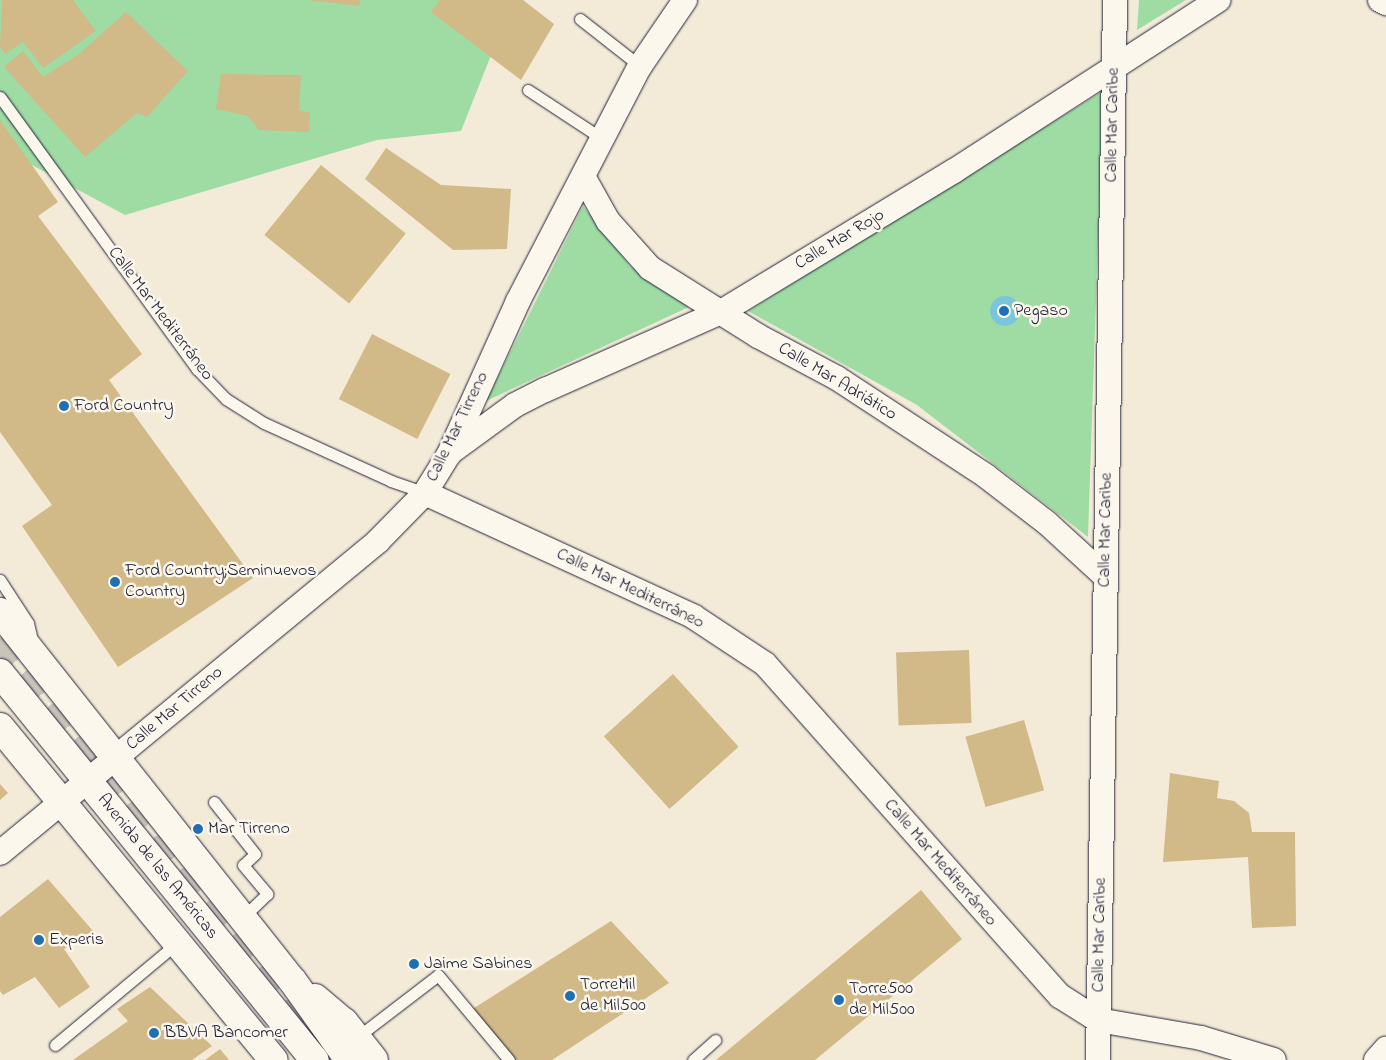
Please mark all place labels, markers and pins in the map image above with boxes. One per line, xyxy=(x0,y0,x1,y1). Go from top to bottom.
place label: Pegaso xyxy=(1014,300,1068,322)
marker: Pegaso xyxy=(998,305,1010,317)
place label: Ford Country xyxy=(74,395,174,417)
marker: Ford Country xyxy=(58,400,70,412)
place label: Ford Country;Seminuevos Country xyxy=(125,561,316,604)
marker: Ford Country;Seminuevos Country xyxy=(109,576,121,588)
place label: Mar Tirreno xyxy=(208,818,290,840)
marker: Mar Tirreno xyxy=(192,823,204,835)
place label: Experis xyxy=(49,929,104,951)
marker: Experis xyxy=(33,934,45,946)
place label: Jaime Sabines xyxy=(424,953,532,975)
marker: Jaime Sabines xyxy=(408,958,420,970)
place label: TorreMil de Mil500 xyxy=(580,975,646,1018)
place label: Torre500 de Mil500 xyxy=(849,979,915,1022)
marker: TorreMil de Mil500 xyxy=(564,990,576,1002)
marker: Torre500 de Mil500 xyxy=(833,994,845,1006)
place label: BBVA Bancomer xyxy=(164,1022,288,1044)
marker: BBVA Bancomer xyxy=(148,1027,160,1039)

